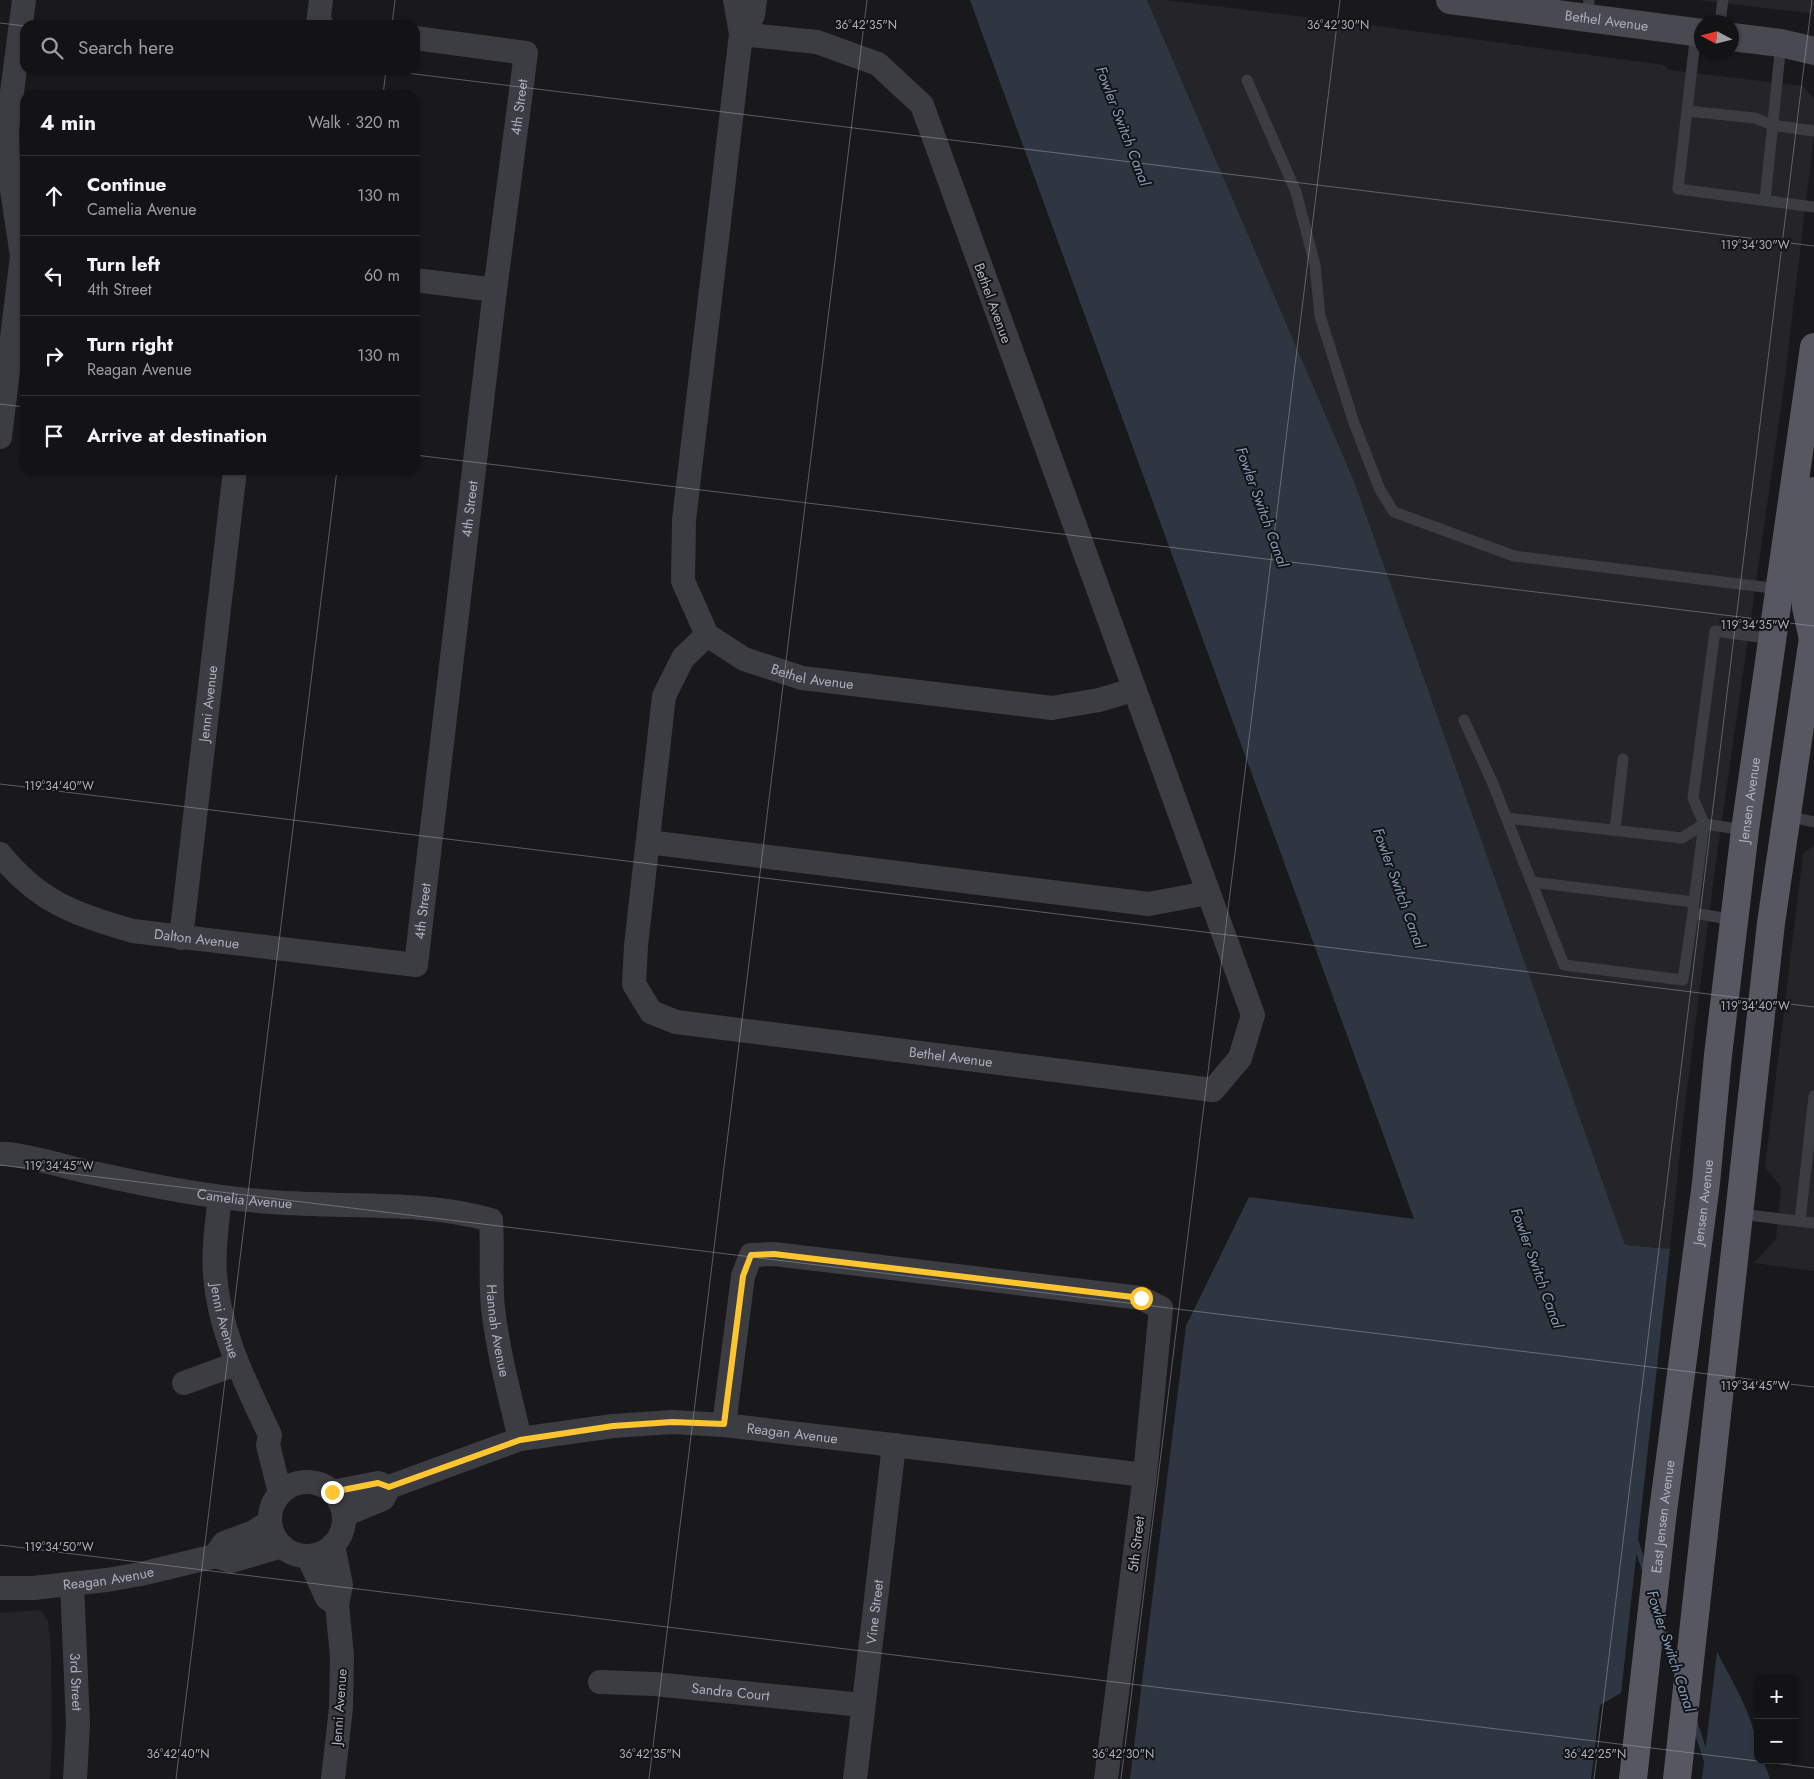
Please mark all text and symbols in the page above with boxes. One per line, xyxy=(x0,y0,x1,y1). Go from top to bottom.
street label: Bethel Avenue xyxy=(1564,5,1650,36)
north arrow xyxy=(1694,15,1739,60)
text: 36°42'35"N xyxy=(835,16,897,34)
text: 36°42'30"N xyxy=(1307,16,1369,34)
search box xyxy=(20,20,420,75)
icon: search xyxy=(38,34,66,62)
text: Search here xyxy=(78,34,174,61)
water label: Fowler Switch Canal xyxy=(1090,63,1156,190)
street label: 4th Street xyxy=(505,77,533,136)
text: 4 min xyxy=(40,108,96,138)
text: Walk · 320 m xyxy=(308,111,400,134)
text: Continue xyxy=(87,171,166,198)
icon: ahead xyxy=(40,182,68,210)
text: 130 m xyxy=(357,184,400,207)
text: Camelia Avenue xyxy=(87,198,197,221)
text: 119°34'30"W xyxy=(1720,236,1790,254)
text: Turn left xyxy=(87,251,160,278)
street label: Bethel Avenue xyxy=(969,260,1017,346)
icon: left xyxy=(40,262,68,290)
text: 60 m xyxy=(364,264,400,287)
text: 4th Street xyxy=(87,278,152,301)
text: Turn right xyxy=(87,331,173,358)
icon: right xyxy=(40,342,68,370)
text: 130 m xyxy=(357,344,400,367)
text: Reagan Avenue xyxy=(87,358,192,381)
icon: arrive xyxy=(40,422,68,450)
text: Arrive at destination xyxy=(87,422,267,449)
water label: Fowler Switch Canal xyxy=(1230,444,1294,571)
street label: 4th Street xyxy=(456,479,483,538)
text: 119°34'35"W xyxy=(1721,616,1790,634)
street label: Bethel Avenue xyxy=(768,658,855,694)
street label: Jenni Avenue xyxy=(193,664,222,745)
street label: Jensen Avenue xyxy=(1733,756,1765,846)
text: 119°34'40"W xyxy=(24,777,94,795)
water label: Fowler Switch Canal xyxy=(1367,825,1431,952)
street label: 4th Street xyxy=(409,881,436,940)
street label: Dalton Avenue xyxy=(153,924,241,954)
text: 119°34'40"W xyxy=(1720,997,1790,1015)
street label: Bethel Avenue xyxy=(908,1042,994,1072)
text: 119°34'45"W xyxy=(24,1157,94,1175)
street label: Jensen Avenue xyxy=(1688,1159,1718,1248)
street label: Camelia Avenue xyxy=(195,1184,293,1213)
water label: Fowler Switch Canal xyxy=(1505,1205,1569,1332)
street label: Jenni Avenue xyxy=(206,1280,244,1361)
street label: Hannah Avenue xyxy=(482,1284,515,1379)
route start xyxy=(1130,1287,1153,1310)
text: 119°34'45"W xyxy=(1720,1377,1790,1395)
street label: Reagan Avenue xyxy=(746,1418,839,1448)
street label: East Jensen Avenue xyxy=(1646,1459,1680,1574)
route end xyxy=(321,1481,344,1504)
street label: 5th Street xyxy=(1123,1514,1149,1573)
text: 119°34'50"W xyxy=(24,1538,94,1556)
street label: Reagan Avenue xyxy=(62,1561,156,1595)
street label: Vine Street xyxy=(861,1578,888,1646)
water label: Fowler Switch Canal xyxy=(1641,1587,1701,1715)
street label: 3rd Street xyxy=(65,1652,87,1712)
street label: Jenni Avenue xyxy=(326,1668,352,1748)
map controls xyxy=(1754,1674,1799,1764)
button: + xyxy=(1754,1674,1799,1719)
street label: Sandra Court xyxy=(691,1678,771,1706)
button: − xyxy=(1754,1719,1799,1764)
text: 36°42'40"N xyxy=(146,1745,210,1763)
text: 36°42'35"N xyxy=(619,1745,681,1763)
text: 36°42'30"N xyxy=(1092,1745,1154,1763)
text: 36°42'25"N xyxy=(1564,1745,1626,1763)

